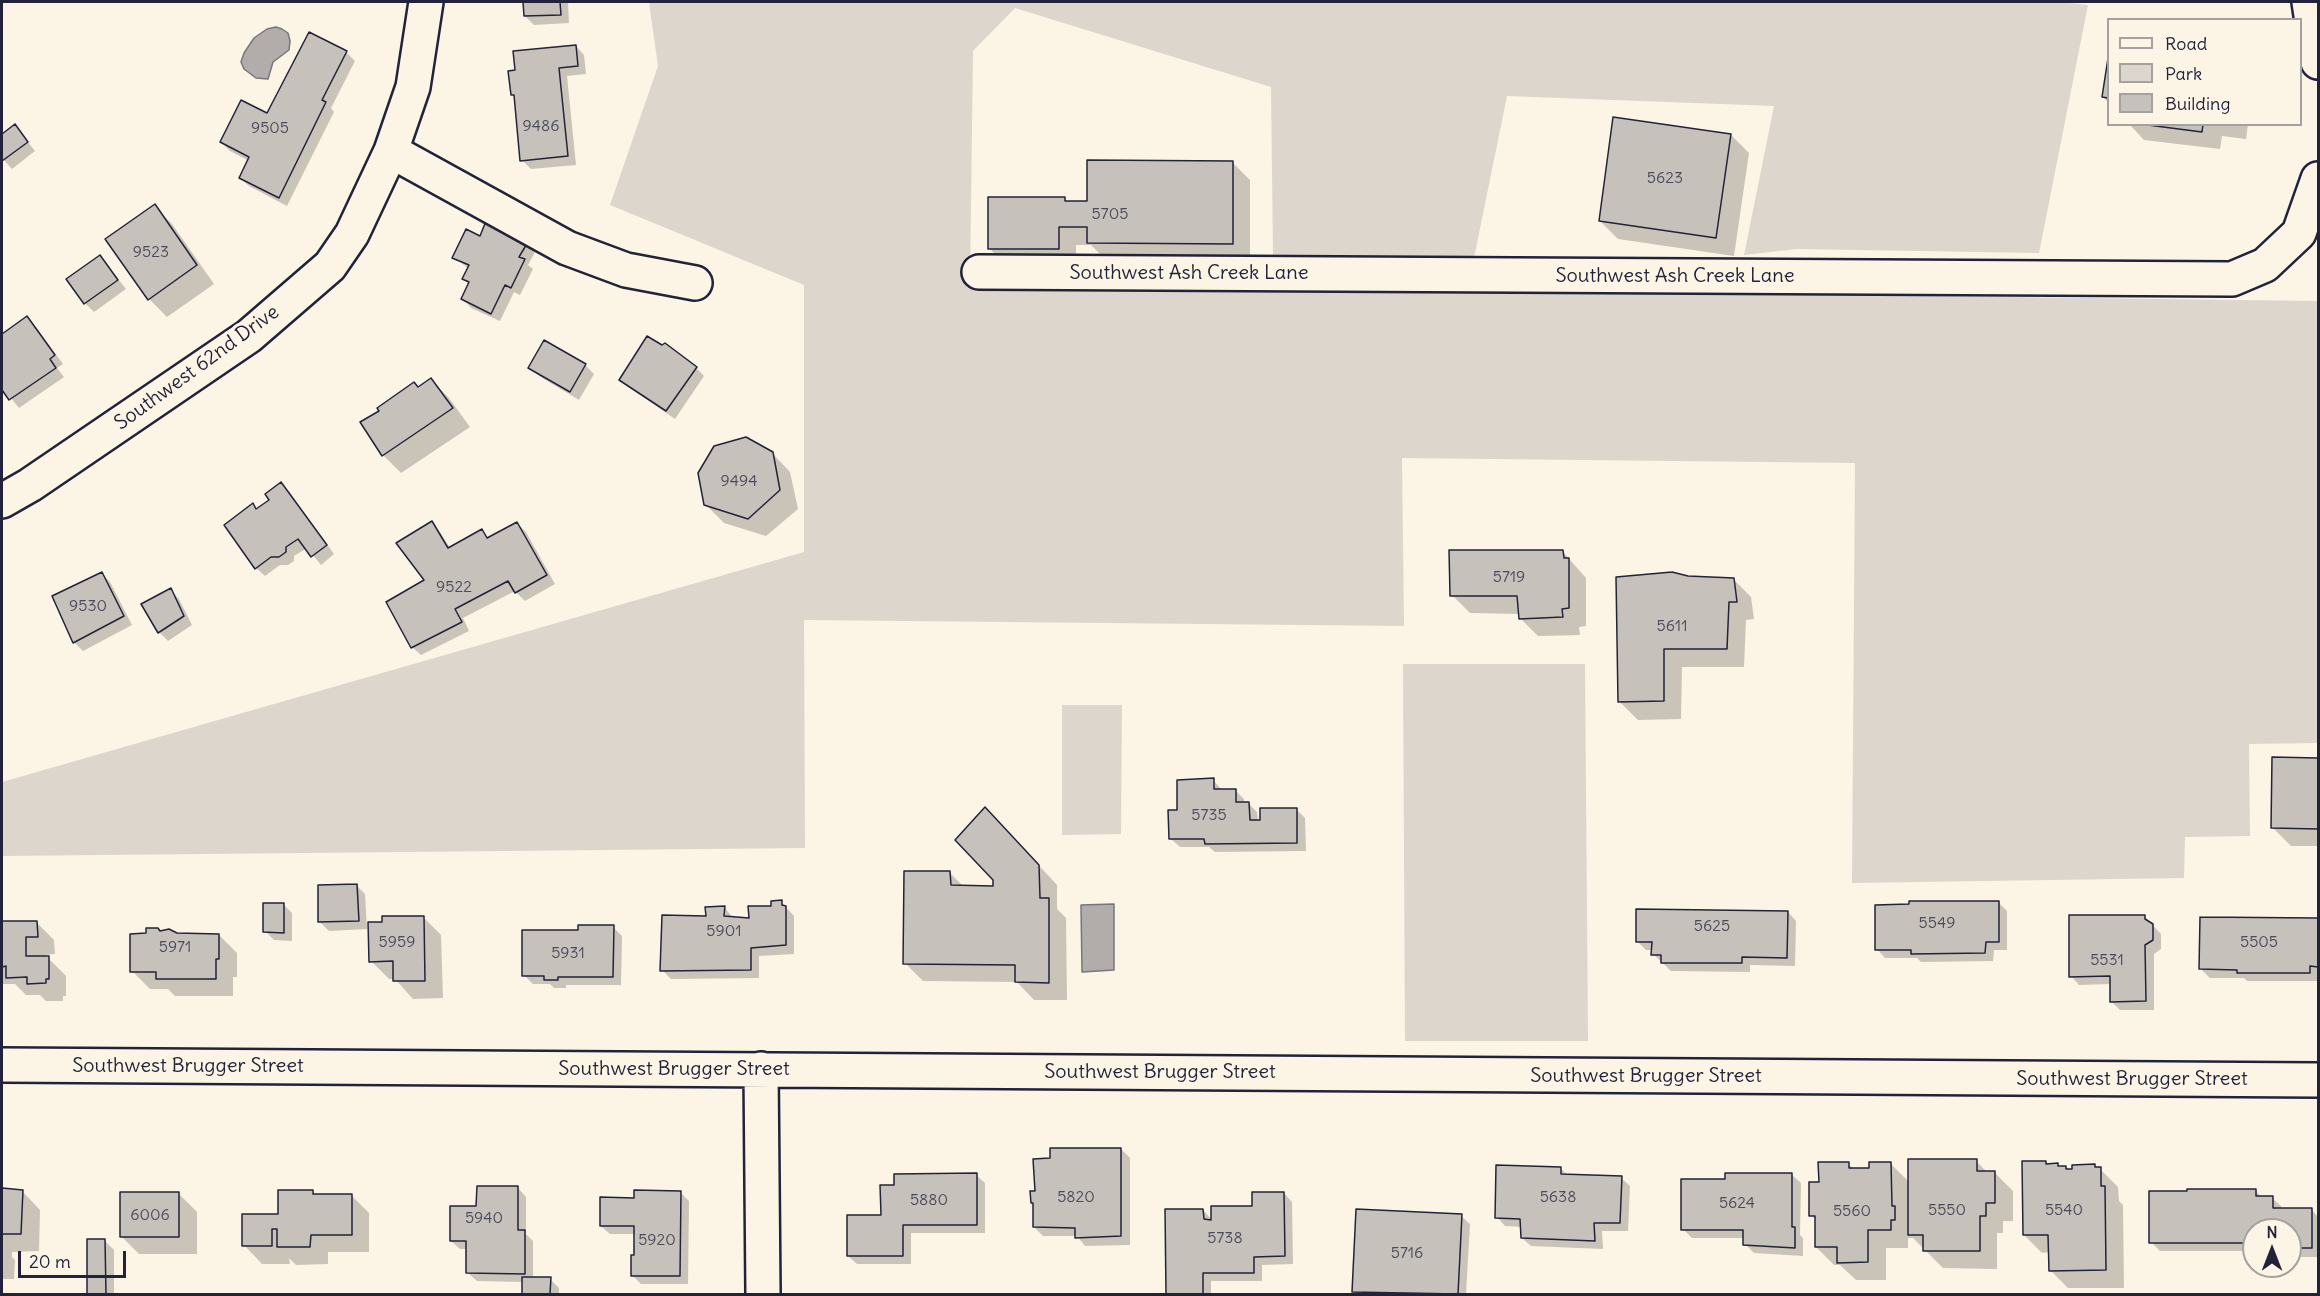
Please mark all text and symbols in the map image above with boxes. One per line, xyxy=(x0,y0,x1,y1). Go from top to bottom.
legend xyxy=(2107,18,2302,126)
text: Road xyxy=(2165,32,2207,55)
text: Park xyxy=(2165,62,2202,85)
text: Building xyxy=(2165,92,2230,115)
house number: 9486 xyxy=(523,116,559,136)
house number: 9505 xyxy=(251,118,289,138)
house number: 5623 xyxy=(1647,168,1683,188)
house number: 5705 xyxy=(1092,204,1128,224)
house number: 9523 xyxy=(133,242,169,262)
street label: Southwest Ash Creek Lane xyxy=(1069,261,1309,285)
street label: Southwest Ash Creek Lane xyxy=(1555,264,1795,288)
street label: Southwest 62nd Drive xyxy=(110,300,284,436)
house number: 9494 xyxy=(721,471,757,491)
house number: 5719 xyxy=(1493,567,1525,587)
house number: 9522 xyxy=(436,577,472,597)
house number: 9530 xyxy=(69,596,107,616)
house number: 5611 xyxy=(1656,616,1688,636)
house number: 5735 xyxy=(1191,805,1227,825)
house number: 5549 xyxy=(1919,913,1955,933)
house number: 5625 xyxy=(1694,916,1730,936)
house number: 5901 xyxy=(706,921,742,941)
house number: 5959 xyxy=(379,932,415,952)
house number: 5505 xyxy=(2240,932,2278,952)
house number: 5971 xyxy=(159,937,191,957)
house number: 5931 xyxy=(551,943,585,963)
house number: 5531 xyxy=(2090,950,2124,970)
street label: Southwest Brugger Street xyxy=(72,1054,304,1078)
street label: Southwest Brugger Street xyxy=(558,1057,790,1081)
street label: Southwest Brugger Street xyxy=(1044,1060,1276,1084)
street label: Southwest Brugger Street xyxy=(1530,1064,1762,1088)
street label: Southwest Brugger Street xyxy=(2016,1067,2248,1091)
house number: 5820 xyxy=(1057,1187,1095,1207)
house number: 5638 xyxy=(1540,1187,1576,1207)
house number: 5880 xyxy=(910,1190,948,1210)
house number: 5624 xyxy=(1719,1193,1755,1213)
house number: 5550 xyxy=(1928,1200,1966,1220)
house number: 5540 xyxy=(2045,1200,2083,1220)
house number: 5560 xyxy=(1833,1201,1871,1221)
house number: 6006 xyxy=(130,1205,170,1225)
house number: 5940 xyxy=(465,1208,503,1228)
north arrow xyxy=(2242,1218,2302,1278)
text: N xyxy=(2266,1222,2278,1242)
house number: 5738 xyxy=(1207,1228,1243,1248)
house number: 5920 xyxy=(638,1230,676,1250)
scale bar xyxy=(21,1239,129,1277)
house number: 5716 xyxy=(1391,1243,1423,1263)
text: 20 m xyxy=(29,1250,71,1273)

